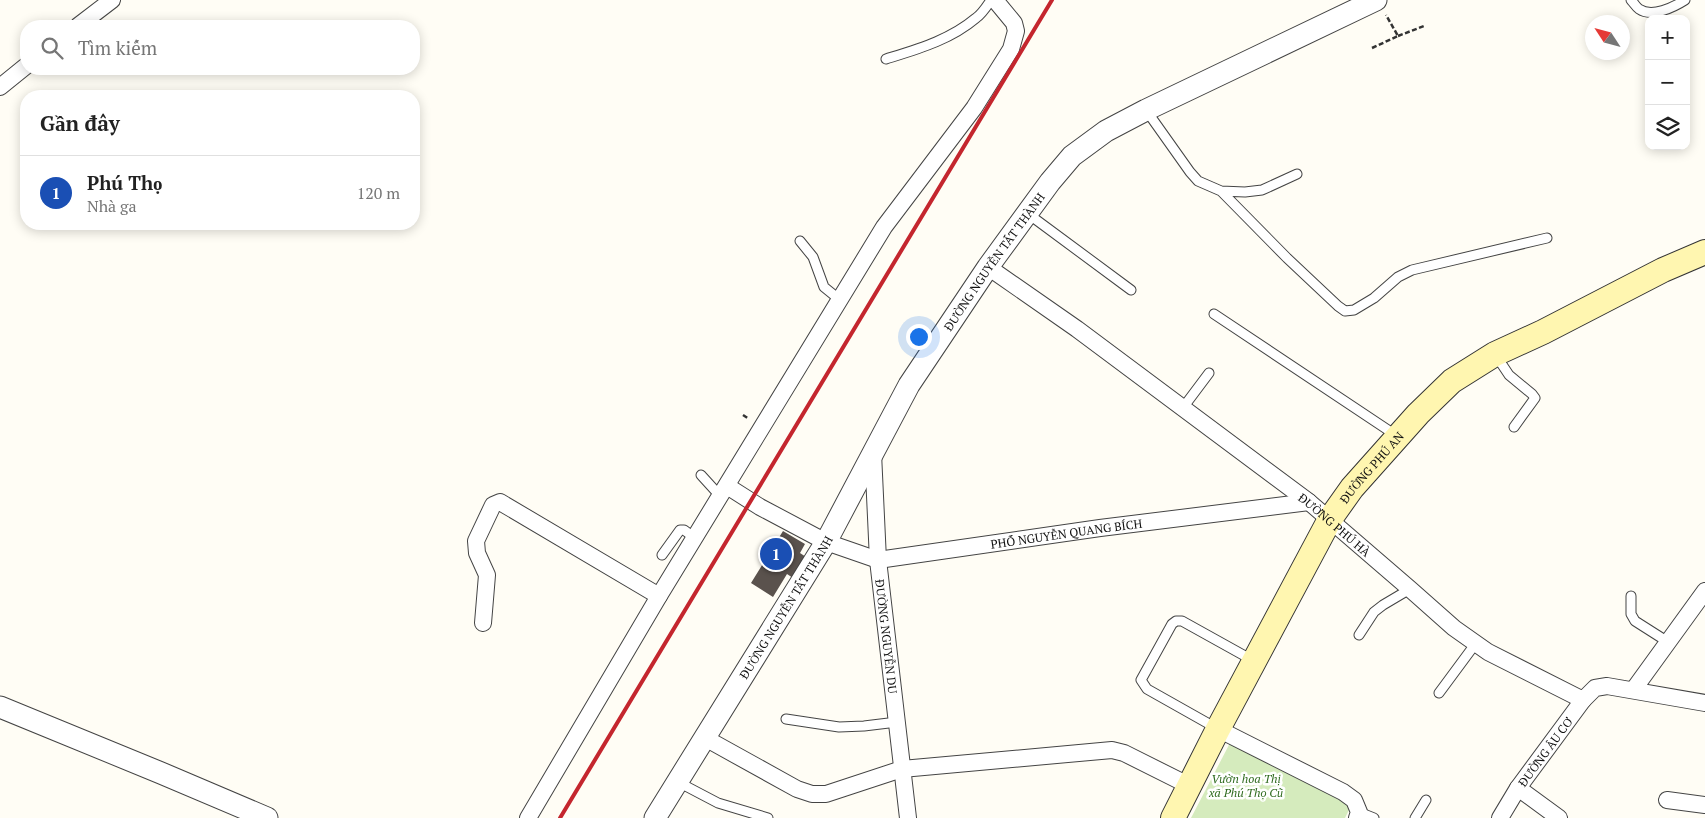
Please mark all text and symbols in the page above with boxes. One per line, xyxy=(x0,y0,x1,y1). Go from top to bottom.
north arrow xyxy=(1585,15,1630,60)
map controls xyxy=(1645,15,1690,150)
button: + xyxy=(1645,15,1690,60)
search box xyxy=(20,20,420,75)
icon: search xyxy=(38,34,66,62)
text: Tìm kiếm xyxy=(78,35,157,60)
button: − xyxy=(1645,60,1690,105)
button: layers xyxy=(1645,105,1690,150)
text: Gần đây xyxy=(40,109,120,137)
text: Phú Thọ xyxy=(87,170,163,195)
text: 1 xyxy=(51,182,61,204)
text: 120 m xyxy=(357,182,400,204)
street label: ĐƯỜNG NGUYỄN TẤT THÀNH xyxy=(940,189,1047,333)
text: Nhà ga xyxy=(87,195,137,217)
your location xyxy=(906,324,932,350)
street label: ĐƯỜNG PHÚ AN xyxy=(1336,428,1407,506)
street label: ĐƯỜNG PHÚ HÀ xyxy=(1296,489,1375,560)
street label: PHỐ NGUYỄN QUANG BÍCH xyxy=(989,515,1143,551)
street label: ĐƯỜNG NGUYỄN TẤT THÀNH xyxy=(736,533,836,681)
pin: 1 xyxy=(760,535,792,573)
street label: ĐƯỜNG NGUYỄN DU xyxy=(873,578,901,694)
street label: ĐƯỜNG ÂU CƠ xyxy=(1514,713,1576,789)
park label: Vườn hoa Thị xã Phú Thọ Cũ xyxy=(1208,771,1283,800)

